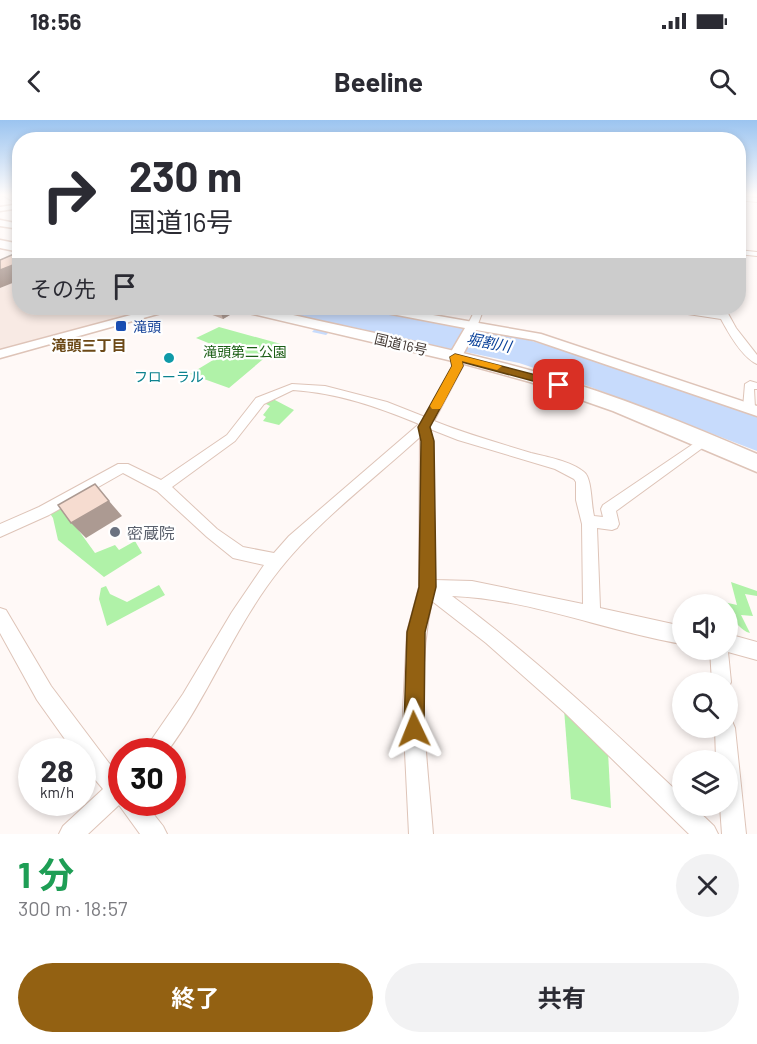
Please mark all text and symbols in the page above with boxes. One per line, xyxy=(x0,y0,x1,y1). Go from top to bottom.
text: 18:56 xyxy=(30,8,81,34)
icon: back xyxy=(18,65,51,98)
text: Beeline xyxy=(334,65,423,97)
icon: search xyxy=(706,65,739,98)
text: 230 m xyxy=(129,150,242,200)
icon: right xyxy=(30,156,108,234)
text: 国道16号 xyxy=(129,205,233,237)
icon: arrive xyxy=(108,270,141,303)
text: その先 xyxy=(30,275,96,301)
place label: 滝頭 xyxy=(133,318,161,335)
marker: 滝頭 xyxy=(114,319,128,333)
water label: 堀割川 xyxy=(465,329,515,356)
street label: 国道16号 xyxy=(373,330,429,358)
district label: 滝頭三丁目 xyxy=(51,336,127,354)
park label: 滝頭第二公園 xyxy=(203,343,287,360)
marker: フローラル xyxy=(162,351,176,365)
pin xyxy=(533,359,584,410)
place label: フローラル xyxy=(134,368,204,385)
icon: arrive xyxy=(542,368,575,401)
place label: 密蔵院 xyxy=(127,523,175,542)
marker: 密蔵院 xyxy=(108,525,122,539)
map controls xyxy=(672,594,738,816)
button: sound xyxy=(672,594,738,660)
button: search xyxy=(672,672,738,738)
position arrow xyxy=(382,697,446,761)
speed limit sign: 30 xyxy=(108,738,186,816)
button: layers xyxy=(672,750,738,816)
text: 28 xyxy=(40,752,74,788)
text: km/h xyxy=(40,783,74,801)
text: 1 分 xyxy=(18,852,74,895)
button: close xyxy=(676,854,739,917)
text: 300 m · 18:57 xyxy=(18,896,128,920)
button: 終了 xyxy=(18,963,373,1032)
button: 共有 xyxy=(385,963,739,1032)

